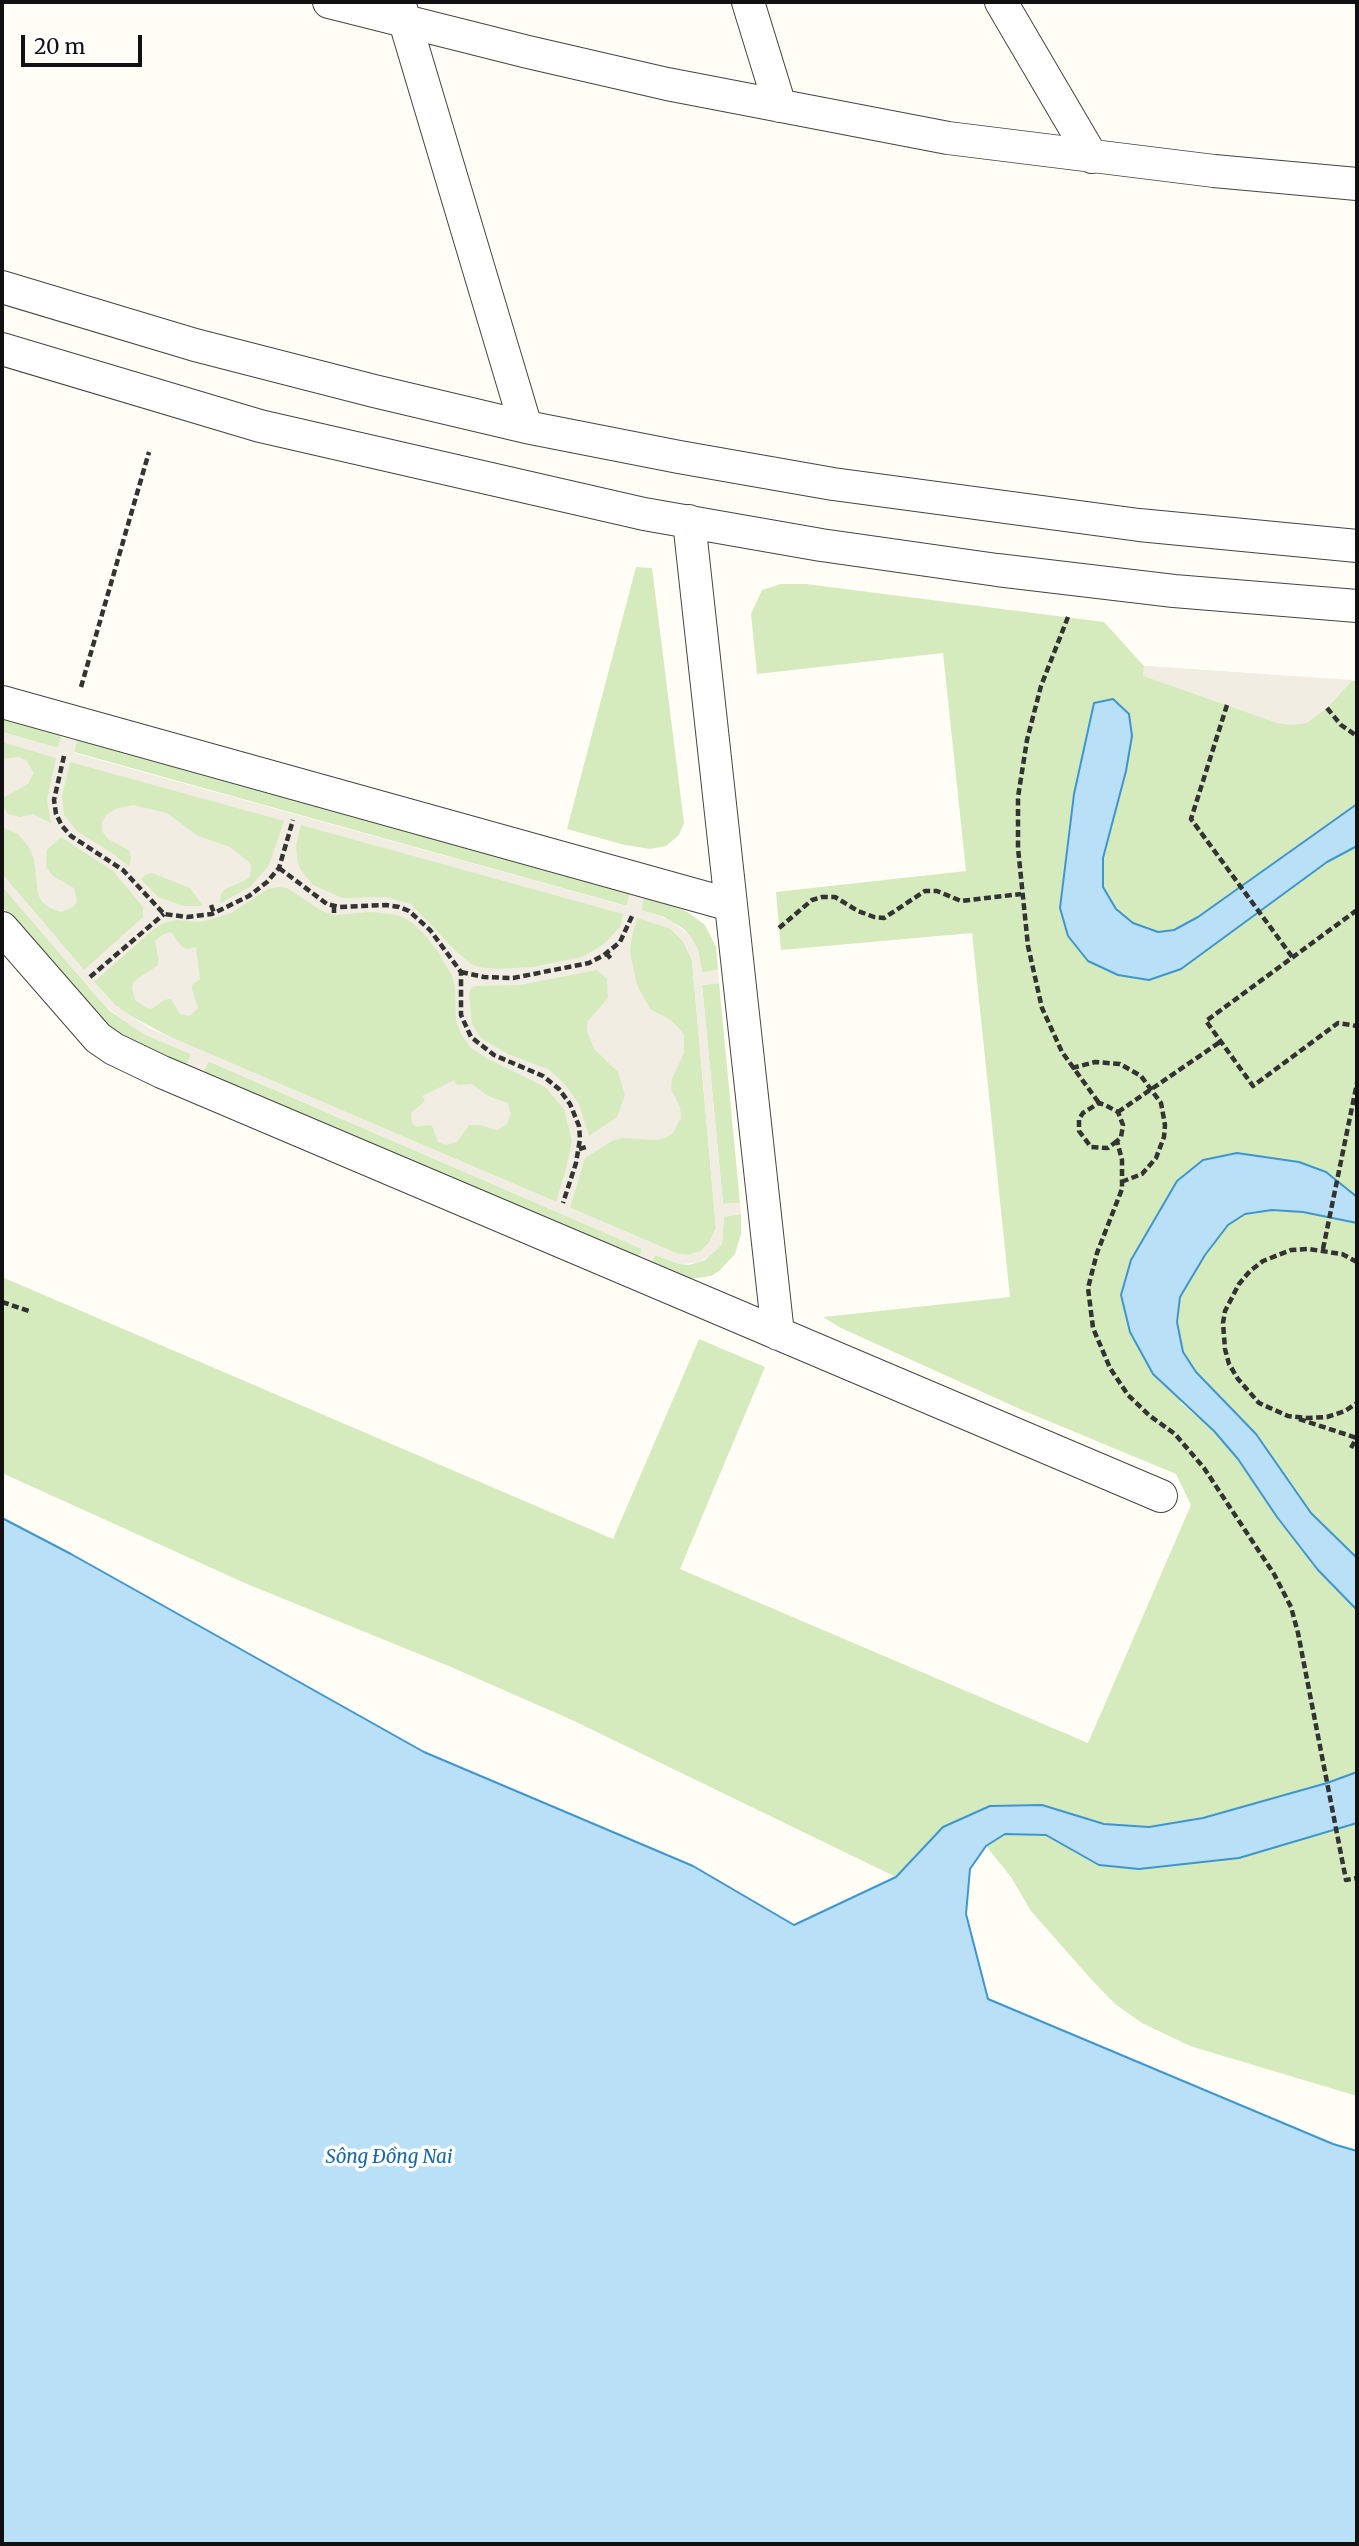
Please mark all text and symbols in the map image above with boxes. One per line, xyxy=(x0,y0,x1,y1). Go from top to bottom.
scale bar xyxy=(24,21,145,65)
text: 20 m xyxy=(34,33,85,60)
water label: Sông Đồng Nai xyxy=(325,2147,453,2169)

